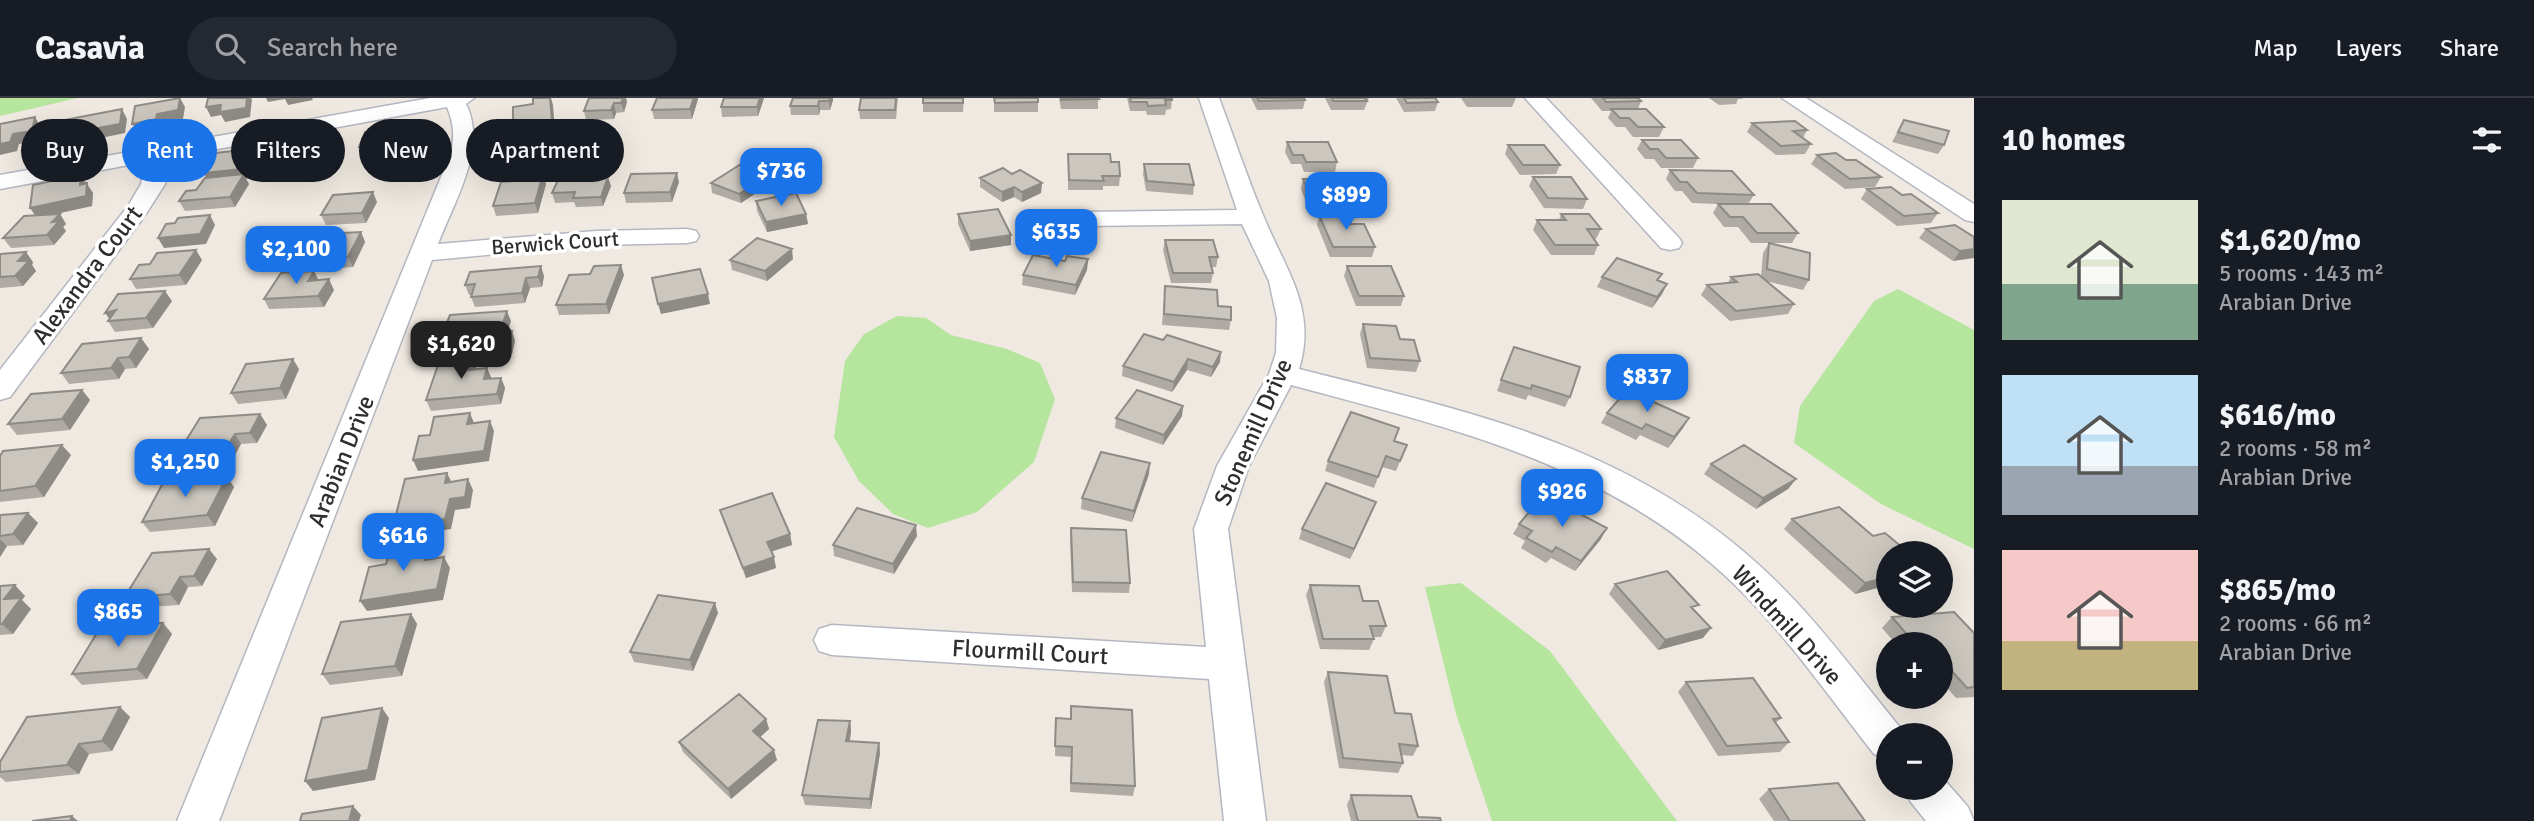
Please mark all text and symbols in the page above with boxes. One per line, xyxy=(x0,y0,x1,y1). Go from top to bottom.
search box xyxy=(187,17,677,80)
text: Casavia xyxy=(35,28,145,69)
icon: search xyxy=(211,29,249,67)
text: Search here xyxy=(267,32,398,64)
text: Map xyxy=(2253,33,2298,63)
text: Layers xyxy=(2336,33,2402,63)
text: Share xyxy=(2440,33,2499,63)
chip: Buy xyxy=(21,119,108,182)
chip: Rent xyxy=(122,119,217,182)
chip: Filters xyxy=(231,119,345,182)
chip: New xyxy=(359,119,452,182)
chip: Apartment xyxy=(466,119,624,182)
icon: filters xyxy=(2468,121,2506,159)
text: 10 homes xyxy=(2002,122,2125,159)
pin: $736 xyxy=(740,148,822,208)
text: $736 xyxy=(756,156,806,185)
pin: $899 xyxy=(1305,172,1387,232)
text: $899 xyxy=(1321,180,1371,209)
street label: Alexandra Court xyxy=(25,200,149,350)
pin: $635 xyxy=(1015,209,1097,269)
text: $635 xyxy=(1031,217,1081,246)
text: $1,620/mo xyxy=(2219,222,2361,259)
pin: $2,100 xyxy=(239,226,353,286)
street label: Berwick Court xyxy=(490,226,620,260)
icon: home xyxy=(2058,228,2142,312)
text: $2,100 xyxy=(262,234,330,263)
text: 5 rooms · 143 m² xyxy=(2219,259,2384,288)
text: Arabian Drive xyxy=(2219,288,2352,317)
pin: $1,620 xyxy=(404,322,518,381)
text: $1,620 xyxy=(427,329,495,358)
street label: Stonemill Drive xyxy=(1207,354,1299,510)
pin: $837 xyxy=(1606,354,1688,414)
text: $837 xyxy=(1622,362,1672,391)
street label: Arabian Drive xyxy=(301,391,381,531)
text: $616/mo xyxy=(2219,397,2336,434)
icon: home xyxy=(2058,403,2142,487)
text: 2 rooms · 58 m² xyxy=(2219,434,2372,463)
pin: $1,250 xyxy=(128,440,242,499)
text: $1,250 xyxy=(151,447,219,476)
text: Arabian Drive xyxy=(2219,463,2352,492)
pin: $926 xyxy=(1521,470,1603,529)
text: $926 xyxy=(1537,477,1587,506)
pin: $616 xyxy=(362,514,444,573)
text: $616 xyxy=(378,521,428,550)
map controls xyxy=(1876,541,1953,800)
button: layers xyxy=(1876,541,1953,618)
street label: Windmill Drive xyxy=(1725,559,1849,691)
text: $865/mo xyxy=(2219,572,2336,609)
icon: home xyxy=(2058,578,2142,662)
pin: $865 xyxy=(77,589,159,649)
text: $865 xyxy=(93,597,143,626)
text: 2 rooms · 66 m² xyxy=(2219,609,2372,638)
button: + xyxy=(1876,632,1953,709)
street label: Flourmill Court xyxy=(951,633,1109,671)
text: Arabian Drive xyxy=(2219,638,2352,667)
button: − xyxy=(1876,723,1953,800)

